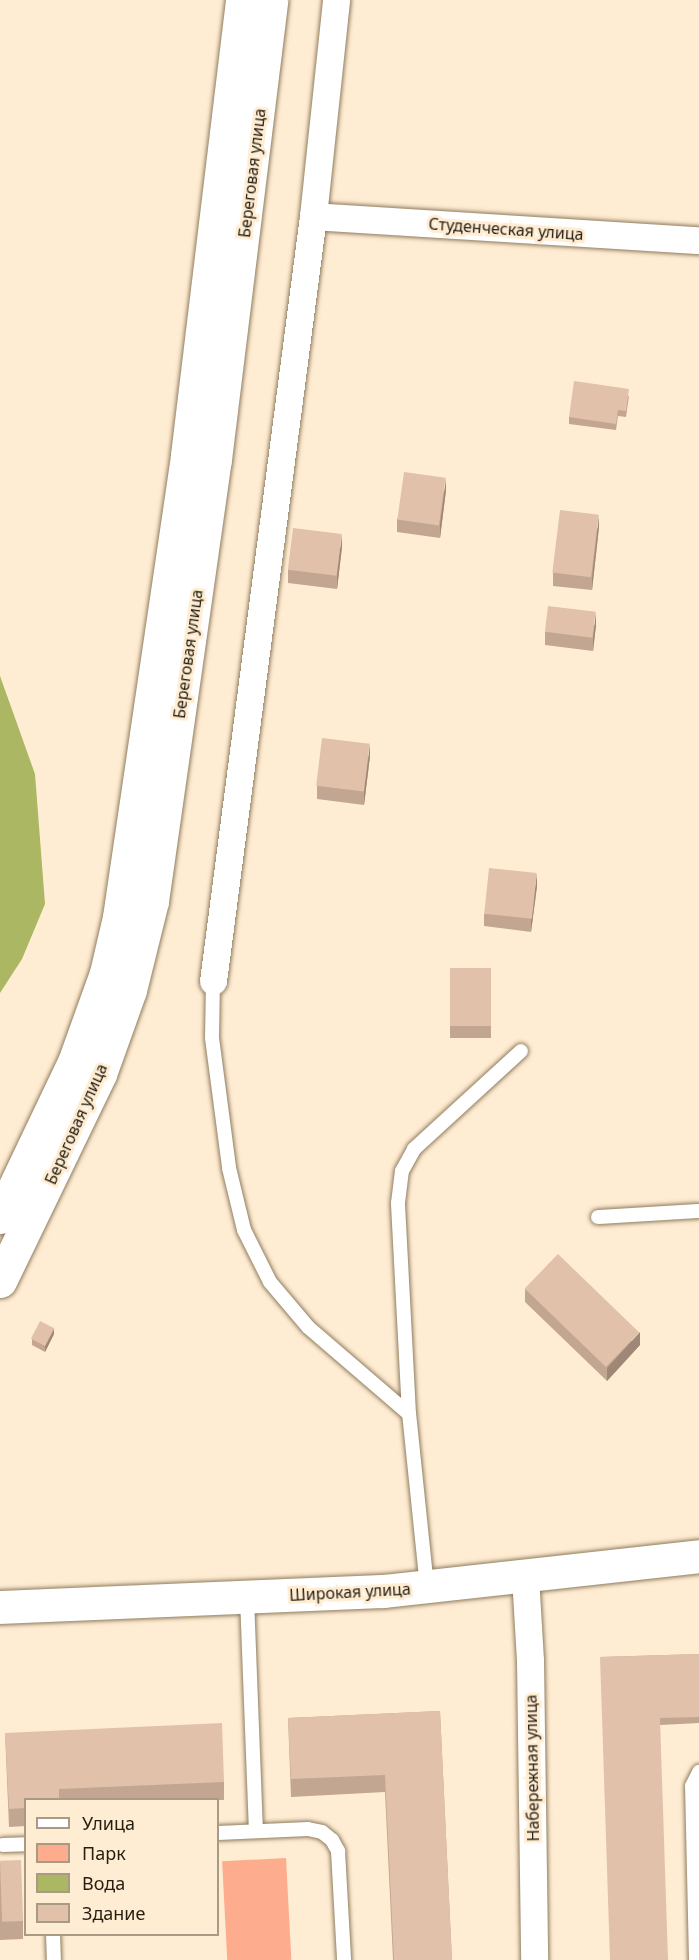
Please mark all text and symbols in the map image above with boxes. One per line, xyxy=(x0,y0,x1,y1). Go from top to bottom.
street label: Береговая улица xyxy=(235,107,269,239)
street label: Студенческая улица xyxy=(428,214,584,244)
street label: Береговая улица xyxy=(169,588,207,720)
street label: Береговая улица xyxy=(41,1061,111,1187)
street label: Широкая улица xyxy=(289,1579,411,1605)
street label: Набережная улица xyxy=(521,1694,543,1842)
legend xyxy=(24,1798,219,1936)
text: Улица xyxy=(82,1811,135,1835)
text: Парк xyxy=(82,1841,126,1865)
text: Вода xyxy=(82,1871,125,1895)
text: Здание xyxy=(82,1901,145,1925)

